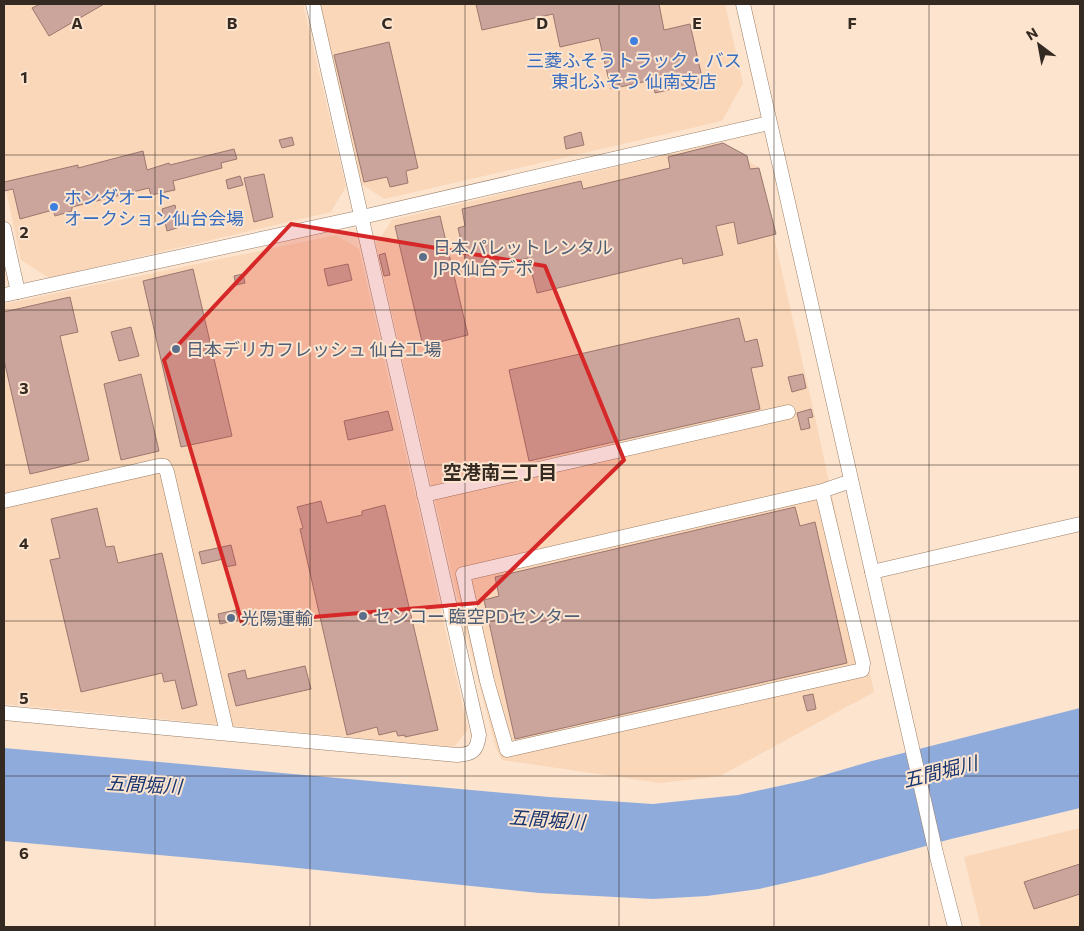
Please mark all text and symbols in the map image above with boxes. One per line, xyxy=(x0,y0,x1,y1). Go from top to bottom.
text: A xyxy=(71,13,83,32)
text: B xyxy=(227,13,238,32)
text: C xyxy=(382,13,393,32)
text: D xyxy=(536,13,548,32)
text: E xyxy=(692,13,702,32)
text: F xyxy=(847,13,857,32)
north arrow xyxy=(1014,20,1064,70)
text: N xyxy=(1023,24,1041,44)
marker: 三菱ふそうトラック・バス 東北ふそう 仙南支店 xyxy=(628,35,640,47)
place label: 三菱ふそうトラック・バス 東北ふそう 仙南支店 xyxy=(526,49,742,92)
text: 1 xyxy=(20,67,28,86)
place label: ホンダオート オークション仙台会場 xyxy=(64,186,244,229)
marker: ホンダオート オークション仙台会場 xyxy=(48,201,60,213)
text: 2 xyxy=(19,222,29,241)
place label: 日本パレットレンタル JPR仙台デポ xyxy=(433,236,613,279)
marker: 日本パレットレンタル JPR仙台デポ xyxy=(417,251,429,263)
place label: 日本デリカフレッシュ 仙台工場 xyxy=(186,338,441,360)
marker: 日本デリカフレッシュ 仙台工場 xyxy=(170,343,182,355)
text: 3 xyxy=(19,378,29,397)
district label: 空港南三丁目 xyxy=(443,460,557,483)
text: 4 xyxy=(19,533,29,552)
place label: センコー 臨空PDセンター xyxy=(373,605,581,627)
place label: 光陽運輸 xyxy=(241,607,313,629)
marker: センコー 臨空PDセンター xyxy=(357,610,369,622)
marker: 光陽運輸 xyxy=(225,612,237,624)
text: 5 xyxy=(19,688,29,707)
water label: 五間堀川 xyxy=(900,750,982,791)
water label: 五間堀川 xyxy=(105,771,185,798)
water label: 五間堀川 xyxy=(508,805,588,833)
text: 6 xyxy=(19,843,29,862)

